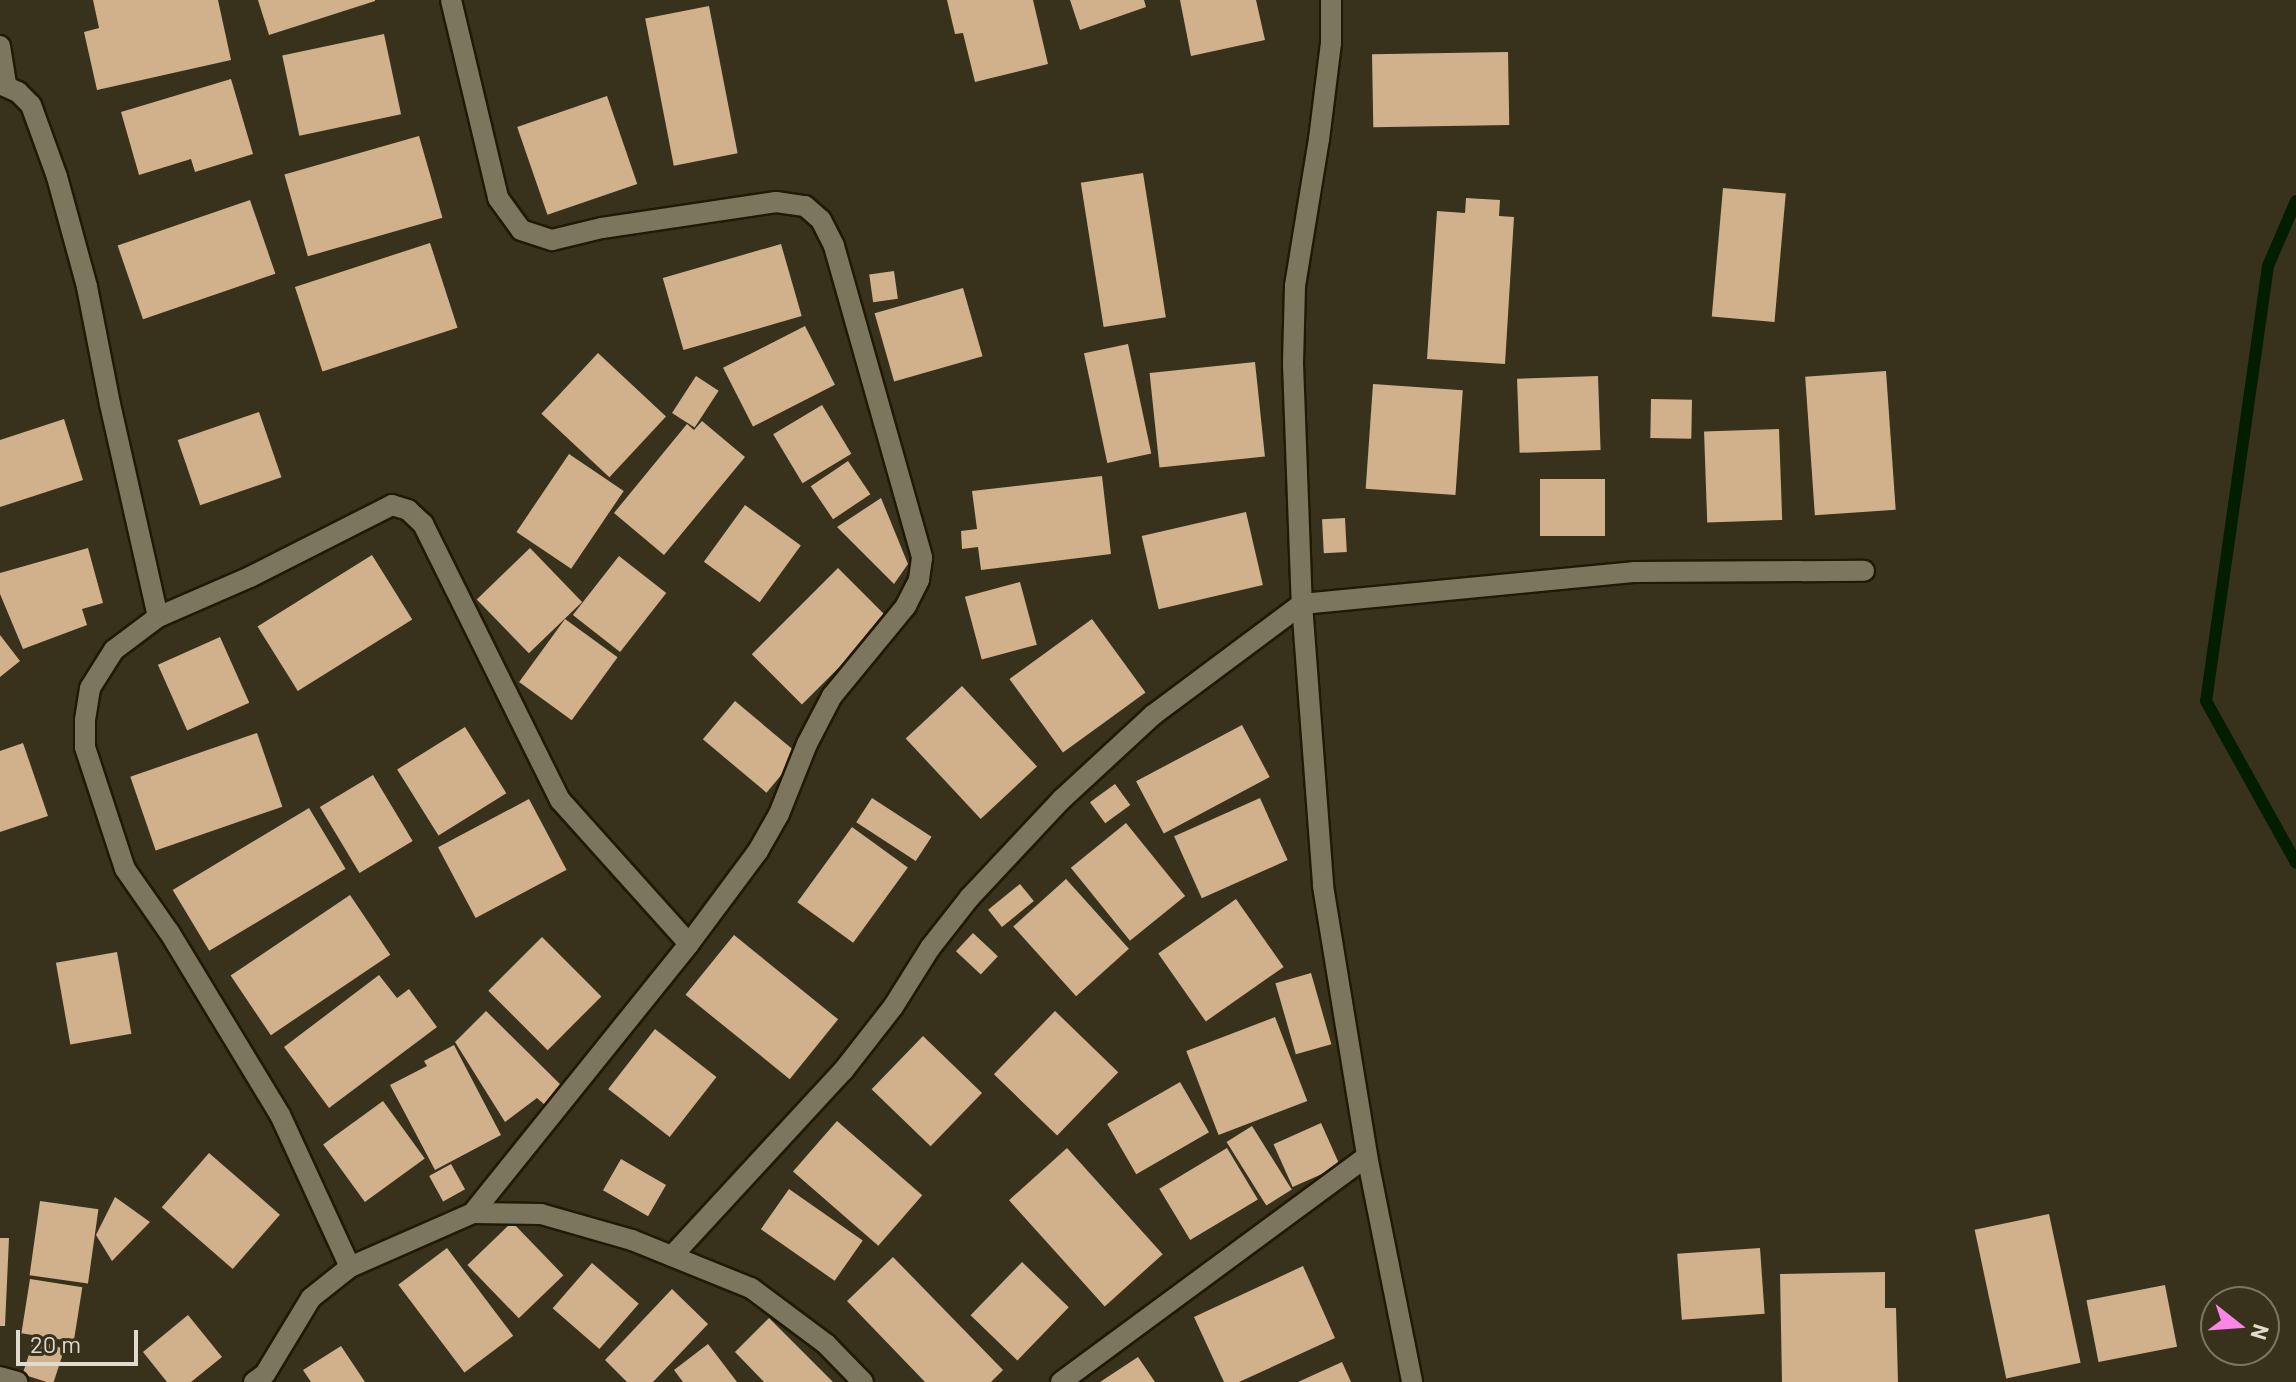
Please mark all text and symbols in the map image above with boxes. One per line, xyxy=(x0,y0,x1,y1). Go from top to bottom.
north arrow xyxy=(2200,1286,2280,1366)
scale bar xyxy=(20,1314,142,1364)
text: N xyxy=(2246,1322,2276,1343)
text: 20 m xyxy=(30,1329,81,1358)

